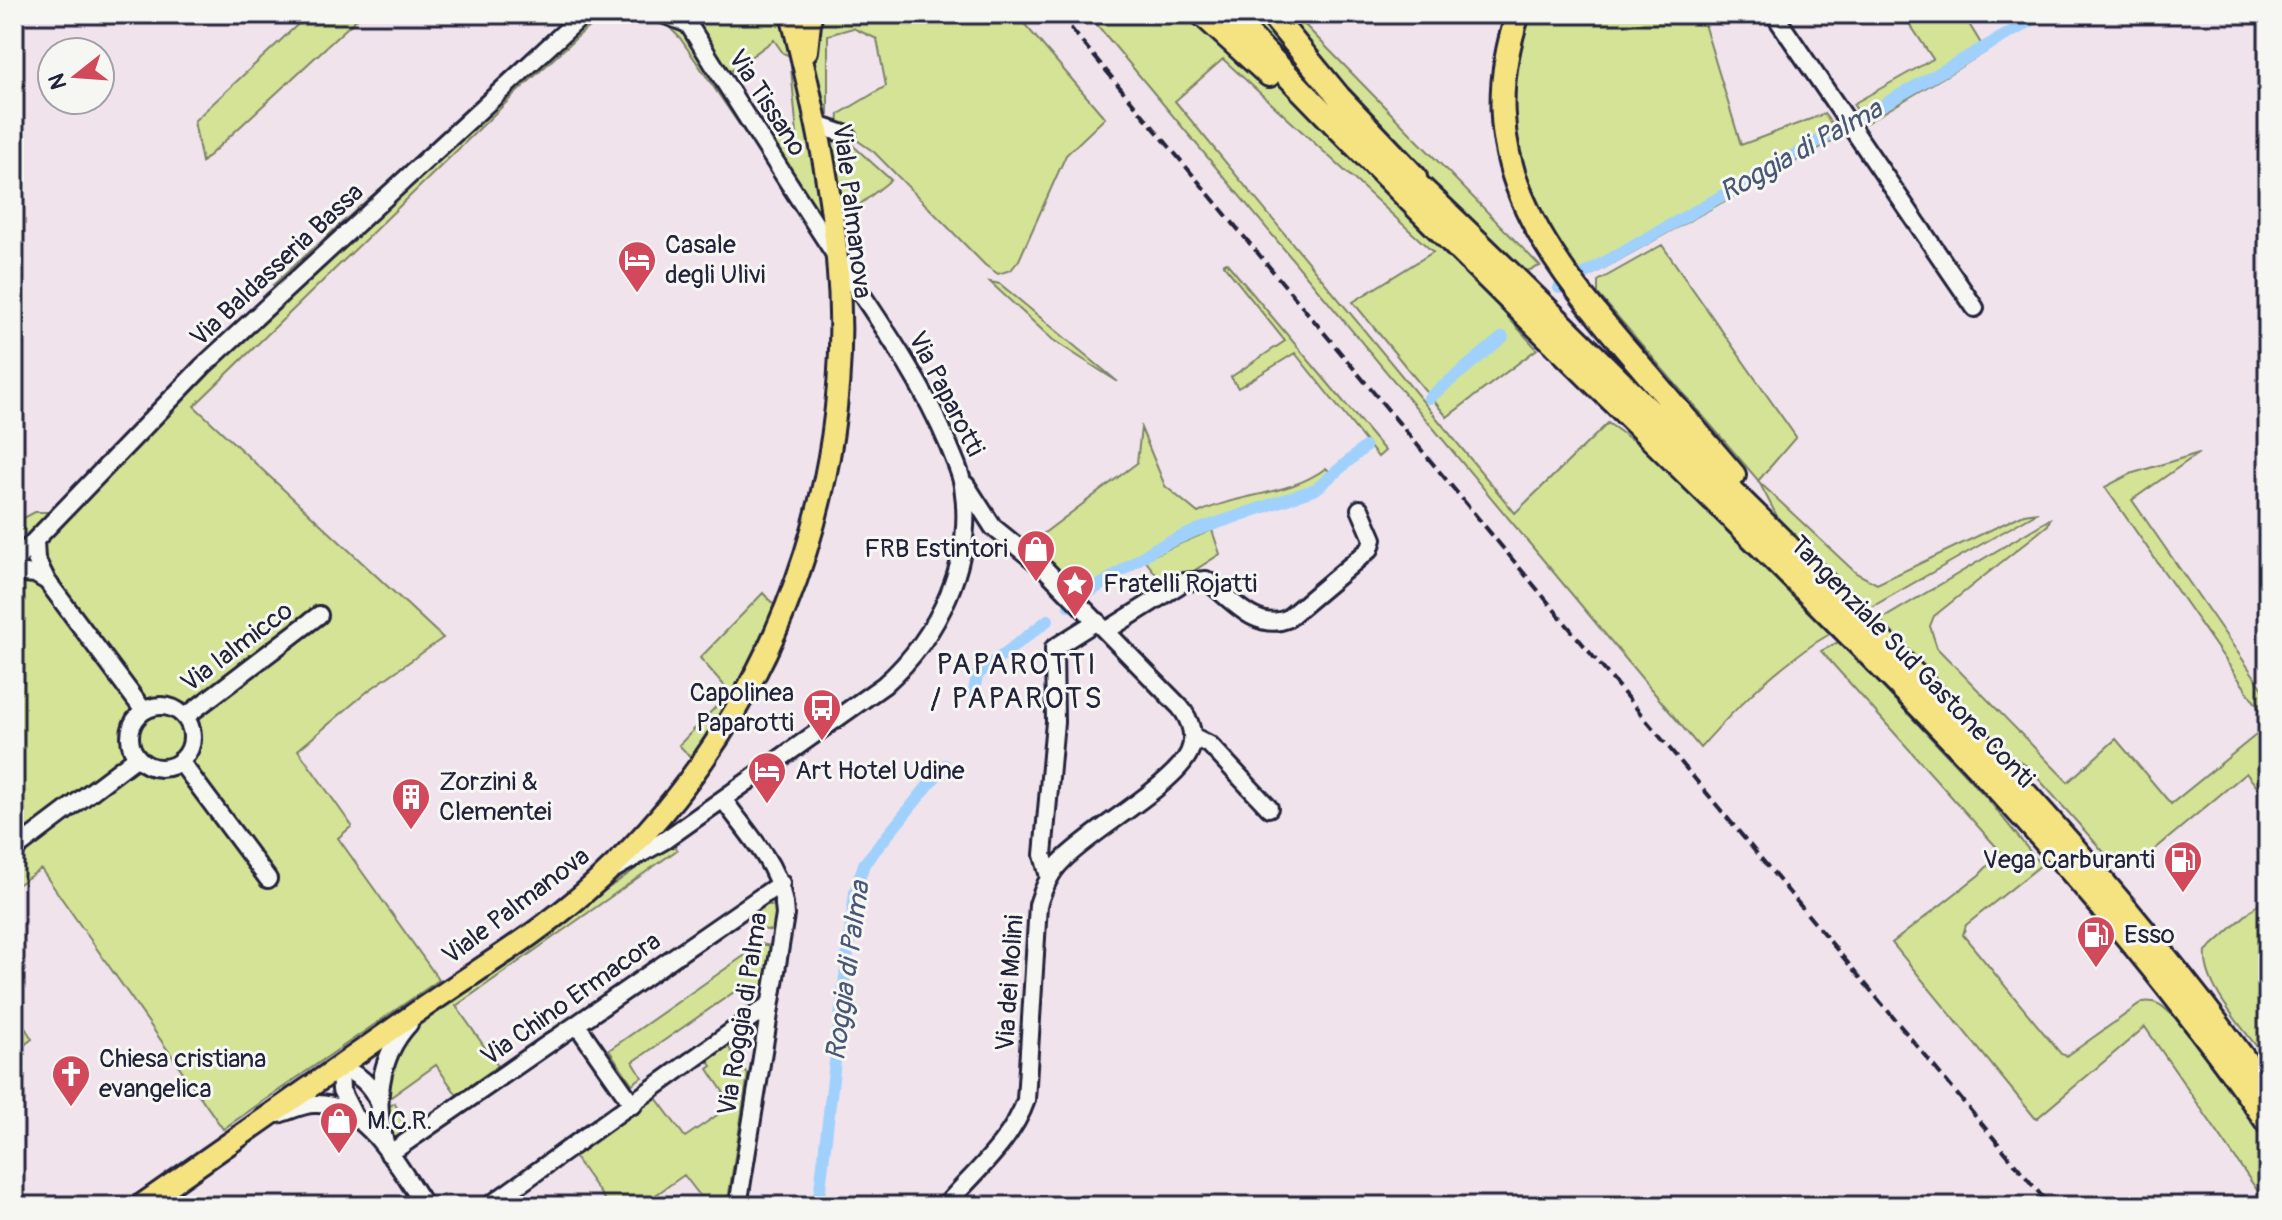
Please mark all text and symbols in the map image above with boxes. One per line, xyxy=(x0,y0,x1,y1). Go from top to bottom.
north arrow xyxy=(36,36,116,116)
street label: Via Tissano xyxy=(721,44,813,162)
text: N xyxy=(42,70,73,93)
water label: Roggia di Palma xyxy=(1714,91,1890,210)
street label: Viale Palmanova xyxy=(825,122,879,300)
street label: Via Baldasseria Bassa xyxy=(184,176,370,354)
place label: Casale degli Ulivi xyxy=(665,229,766,291)
hotel icon: Casale degli Ulivi xyxy=(616,239,658,294)
street label: Via Paparotti xyxy=(901,326,991,462)
shop icon: FRB Estintori xyxy=(1015,528,1057,583)
street label: Tangenziale Sud Gastone Conti xyxy=(1783,529,2041,795)
place label: FRB Estintori xyxy=(864,533,1008,565)
place icon: Fratelli Rojatti xyxy=(1054,563,1096,618)
place label: Fratelli Rojatti xyxy=(1103,568,1257,600)
street label: Via Ialmicco xyxy=(175,595,299,699)
district label: PAPAROTTI / PAPAROTS xyxy=(930,646,1104,717)
place label: Capolinea Paparotti xyxy=(689,677,794,739)
bus stop icon: Capolinea Paparotti xyxy=(801,687,843,742)
hotel icon: Art Hotel Udine xyxy=(746,750,788,805)
place label: Art Hotel Udine xyxy=(795,755,965,787)
place label: Zorzini & Clementei xyxy=(439,766,552,828)
building icon: Zorzini & Clementei xyxy=(390,776,432,831)
fuel station icon: Vega Carburanti xyxy=(2162,839,2204,894)
street label: Viale Palmanova xyxy=(436,840,596,972)
place label: Vega Carburanti xyxy=(1982,844,2155,876)
water label: Roggia di Palma xyxy=(818,877,878,1063)
street label: Via Roggia di Palma xyxy=(711,910,775,1118)
street label: Via dei Molini xyxy=(989,914,1031,1052)
fuel station icon: Esso xyxy=(2075,914,2117,969)
place label: Esso xyxy=(2124,919,2175,951)
street label: Via Chino Ermacora xyxy=(475,925,667,1073)
place label: Chiesa cristiana evangelica xyxy=(99,1043,266,1105)
church icon: Chiesa cristiana evangelica xyxy=(50,1053,92,1108)
shop icon: M.C.R. xyxy=(318,1100,360,1155)
place label: M.C.R. xyxy=(367,1105,432,1137)

